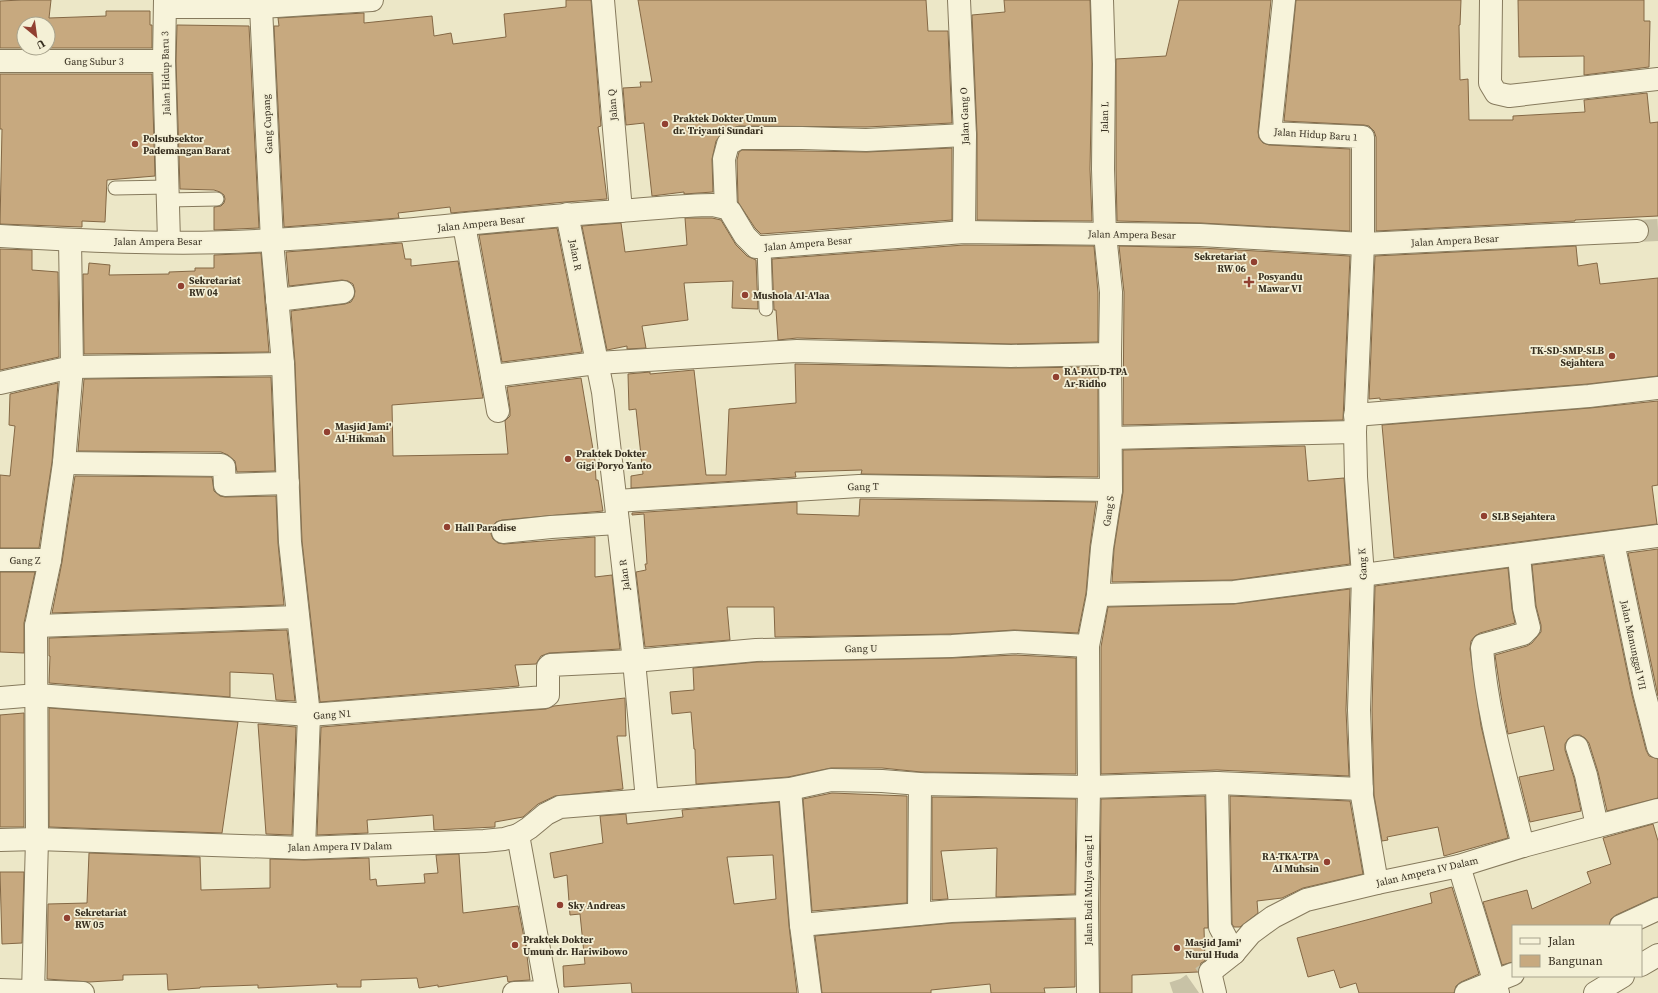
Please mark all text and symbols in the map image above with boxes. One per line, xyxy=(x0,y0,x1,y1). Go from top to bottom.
north arrow xyxy=(16,16,56,56)
street label: Jalan Hidup Baru 3 xyxy=(158,31,173,116)
text: U xyxy=(33,36,48,53)
street label: Gang Subur 3 xyxy=(64,55,124,68)
street label: Jalan Gang O xyxy=(957,87,972,146)
street label: Jalan Q xyxy=(605,88,620,122)
street label: Gang Cupang xyxy=(259,94,276,154)
street label: Jalan L xyxy=(1098,101,1111,134)
place label: Praktek Dokter Umum dr. Triyanti Sundari xyxy=(673,112,777,137)
marker: Praktek Dokter Umum dr. Triyanti Sundari xyxy=(660,119,670,129)
street label: Jalan Hidup Baru 1 xyxy=(1273,125,1358,144)
place label: Polsubsektor Pademangan Barat xyxy=(143,132,230,157)
marker: Polsubsektor Pademangan Barat xyxy=(130,139,140,149)
street label: Jalan Ampera Besar xyxy=(436,212,526,235)
street label: Jalan Ampera Besar xyxy=(1087,227,1177,242)
street label: Jalan Ampera Besar xyxy=(1410,232,1500,249)
street label: Jalan Ampera Besar xyxy=(763,233,853,254)
street label: Jalan Ampera Besar xyxy=(113,235,203,248)
street label: Jalan R xyxy=(566,237,585,272)
place label: Sekretariat RW 06 xyxy=(1194,250,1247,275)
marker: Sekretariat RW 06 xyxy=(1249,257,1259,267)
place label: Posyandu Mawar VI xyxy=(1258,270,1303,295)
place label: Sekretariat RW 04 xyxy=(189,274,241,299)
marker: Posyandu Mawar VI xyxy=(1243,276,1255,288)
marker: Sekretariat RW 04 xyxy=(176,281,186,291)
place label: Mushola Al-A'laa xyxy=(753,289,830,302)
marker: Mushola Al-A'laa xyxy=(740,290,750,300)
place label: TK-SD-SMP-SLB Sejahtera xyxy=(1530,344,1605,369)
marker: TK-SD-SMP-SLB Sejahtera xyxy=(1607,351,1617,361)
place label: RA-PAUD-TPA Ar-Ridho xyxy=(1064,365,1128,390)
marker: RA-PAUD-TPA Ar-Ridho xyxy=(1051,372,1061,382)
place label: Masjid Jami' Al-Hikmah xyxy=(335,420,391,445)
marker: Masjid Jami' Al-Hikmah xyxy=(322,427,332,437)
place label: Praktek Dokter Gigi Poryo Yanto xyxy=(576,447,652,472)
marker: Praktek Dokter Gigi Poryo Yanto xyxy=(563,454,573,464)
street label: Gang T xyxy=(847,480,879,493)
street label: Gang S xyxy=(1100,495,1117,527)
place label: SLB Sejahtera xyxy=(1492,510,1556,523)
marker: SLB Sejahtera xyxy=(1479,511,1489,521)
place label: Hall Paradise xyxy=(455,521,516,534)
marker: Hall Paradise xyxy=(442,522,452,532)
street label: Gang K xyxy=(1355,547,1370,580)
street label: Gang Z xyxy=(10,554,41,567)
street label: Jalan R xyxy=(616,558,633,592)
street label: Jalan Manunggal VII xyxy=(1617,598,1649,691)
street label: Gang U xyxy=(845,642,877,655)
street label: Gang N1 xyxy=(313,707,351,722)
street label: Jalan Budi Mulya Gang II xyxy=(1082,834,1095,946)
street label: Jalan Ampera IV Dalam xyxy=(287,839,392,854)
place label: RA-TKA-TPA Al Muhsin xyxy=(1262,850,1319,875)
street label: Jalan Ampera IV Dalam xyxy=(1374,853,1479,890)
marker: RA-TKA-TPA Al Muhsin xyxy=(1322,857,1332,867)
place label: Sky Andreas xyxy=(568,899,626,912)
marker: Sky Andreas xyxy=(555,900,565,910)
place label: Sekretariat RW 05 xyxy=(75,906,127,931)
marker: Sekretariat RW 05 xyxy=(62,913,72,923)
legend xyxy=(1512,925,1642,977)
place label: Praktek Dokter Umum dr. Hariwibowo xyxy=(523,933,628,958)
text: Jalan xyxy=(1547,933,1575,949)
place label: Masjid Jami' Nurul Huda xyxy=(1185,936,1241,961)
marker: Praktek Dokter Umum dr. Hariwibowo xyxy=(510,940,520,950)
marker: Masjid Jami' Nurul Huda xyxy=(1172,943,1182,953)
text: Bangunan xyxy=(1548,953,1603,969)

